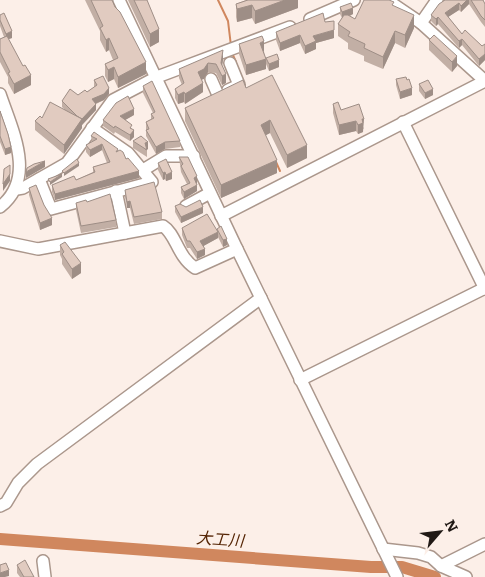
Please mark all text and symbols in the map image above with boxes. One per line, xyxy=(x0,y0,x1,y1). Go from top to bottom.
north arrow xyxy=(415,507,465,557)
text: N xyxy=(441,516,464,536)
water label: 大工川 xyxy=(195,524,247,552)

